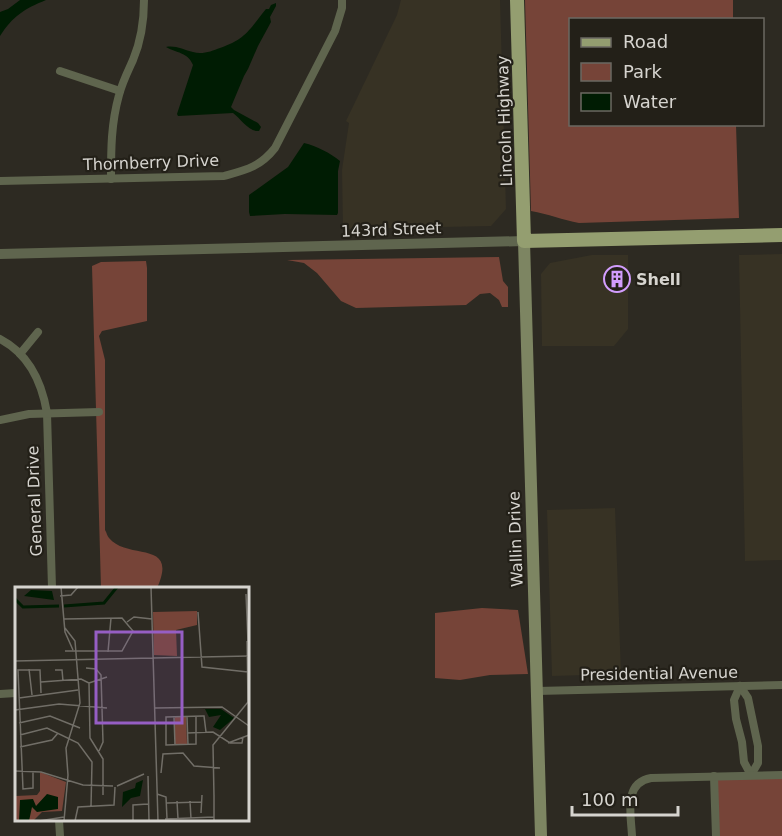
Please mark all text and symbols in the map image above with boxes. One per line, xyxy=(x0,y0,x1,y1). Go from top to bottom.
legend xyxy=(569,18,764,126)
text: Road xyxy=(623,31,668,52)
street label: Lincoln Highway xyxy=(493,55,516,187)
text: Park xyxy=(623,61,662,82)
text: Water xyxy=(623,91,677,112)
street label: Thornberry Drive xyxy=(82,151,219,174)
street label: 143rd Street xyxy=(340,218,442,241)
building icon: Shell xyxy=(602,264,632,294)
place label: Shell xyxy=(636,270,681,289)
street label: General Drive xyxy=(23,445,46,557)
street label: Wallin Drive xyxy=(504,491,527,587)
inset map xyxy=(15,587,249,821)
street label: Presidential Avenue xyxy=(580,663,738,684)
scale bar xyxy=(572,779,678,817)
text: 100 m xyxy=(581,789,639,810)

